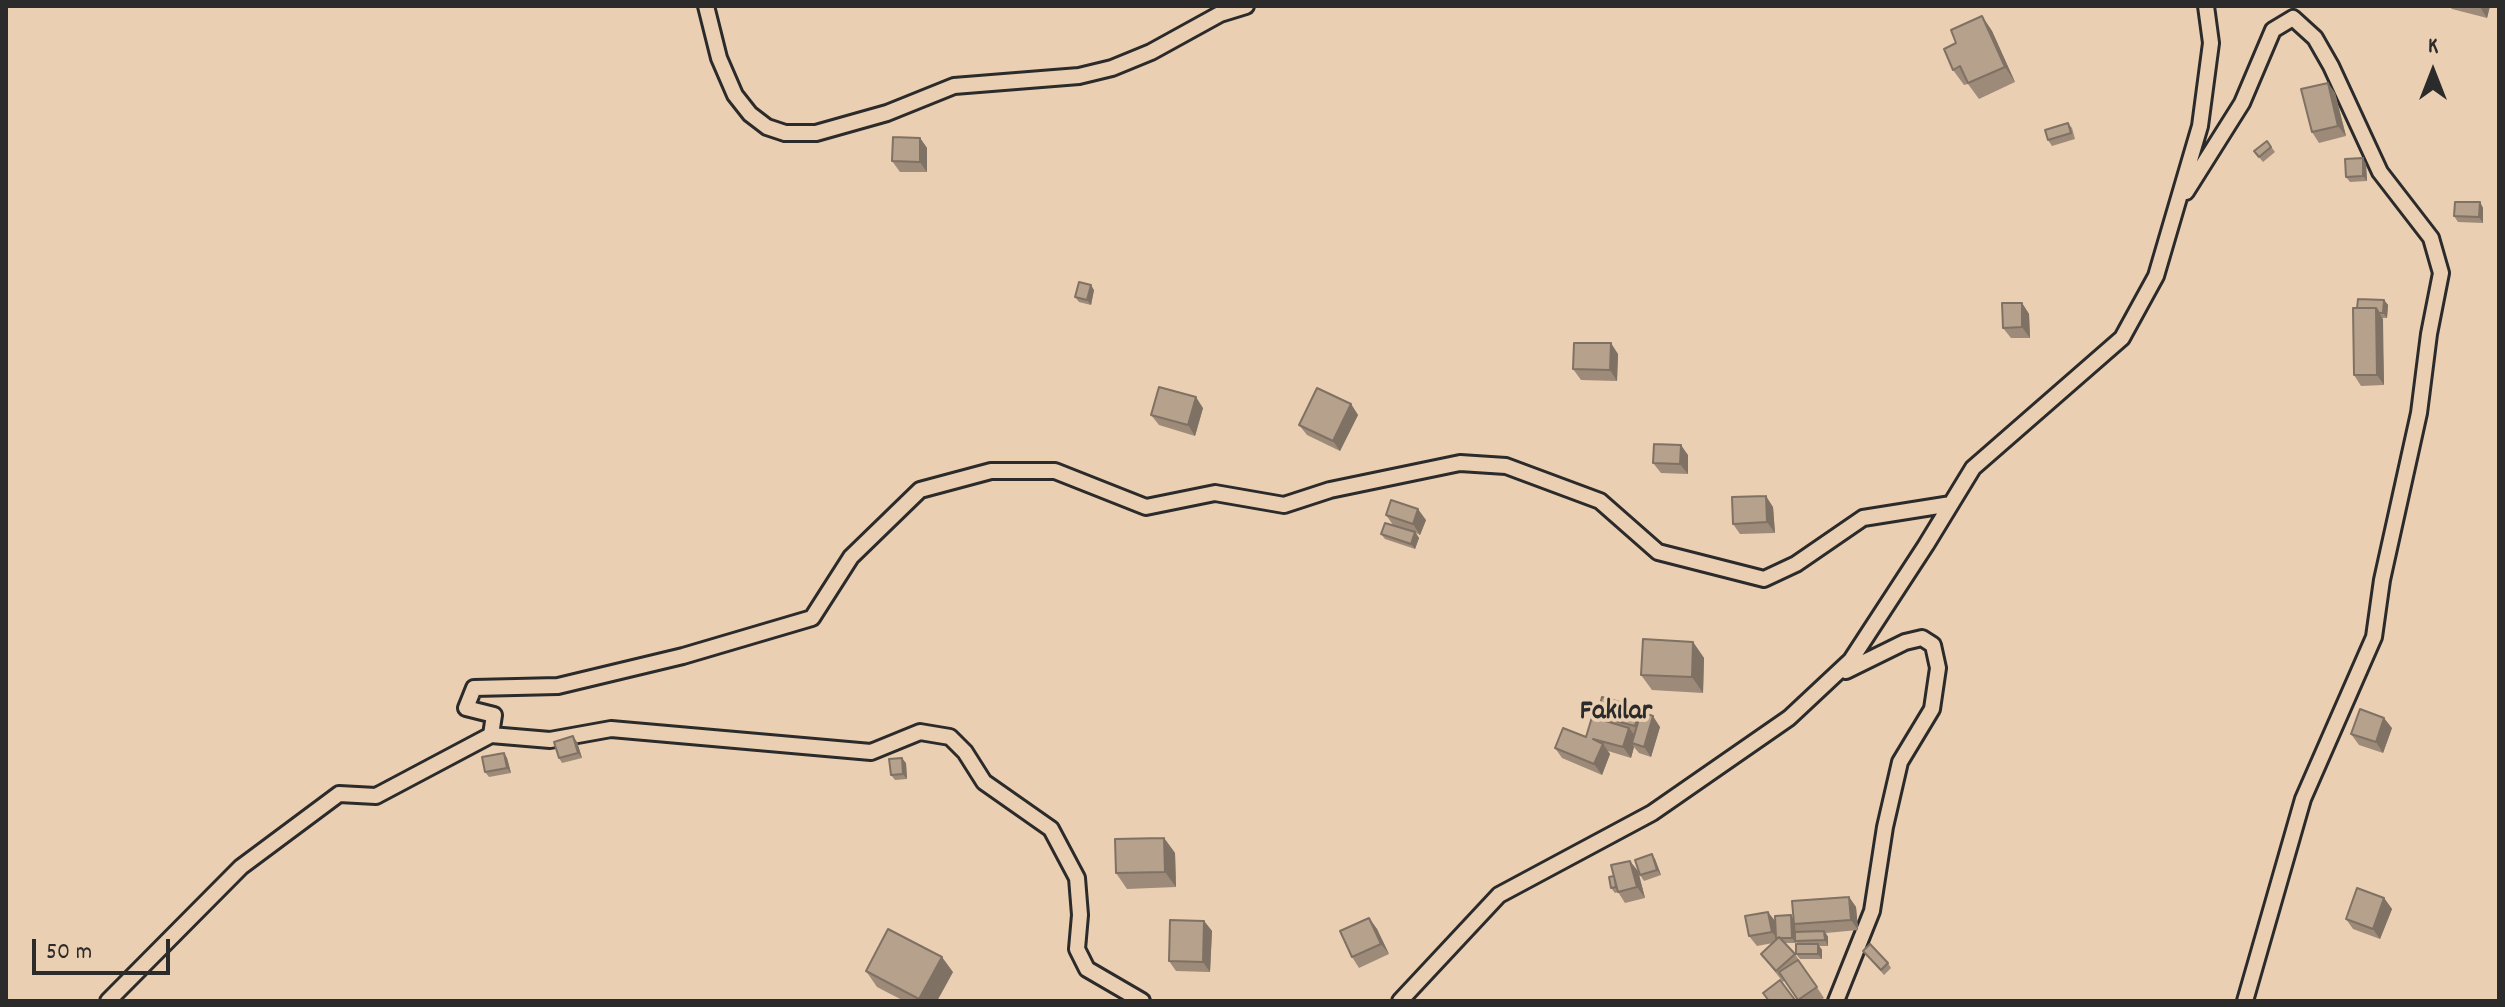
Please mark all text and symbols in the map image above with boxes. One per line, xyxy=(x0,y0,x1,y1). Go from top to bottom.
north arrow xyxy=(2393,32,2473,112)
text: K xyxy=(2428,32,2438,63)
district label: Fakılar xyxy=(1580,697,1652,731)
scale bar xyxy=(36,923,174,973)
text: 50 m xyxy=(46,936,92,970)

